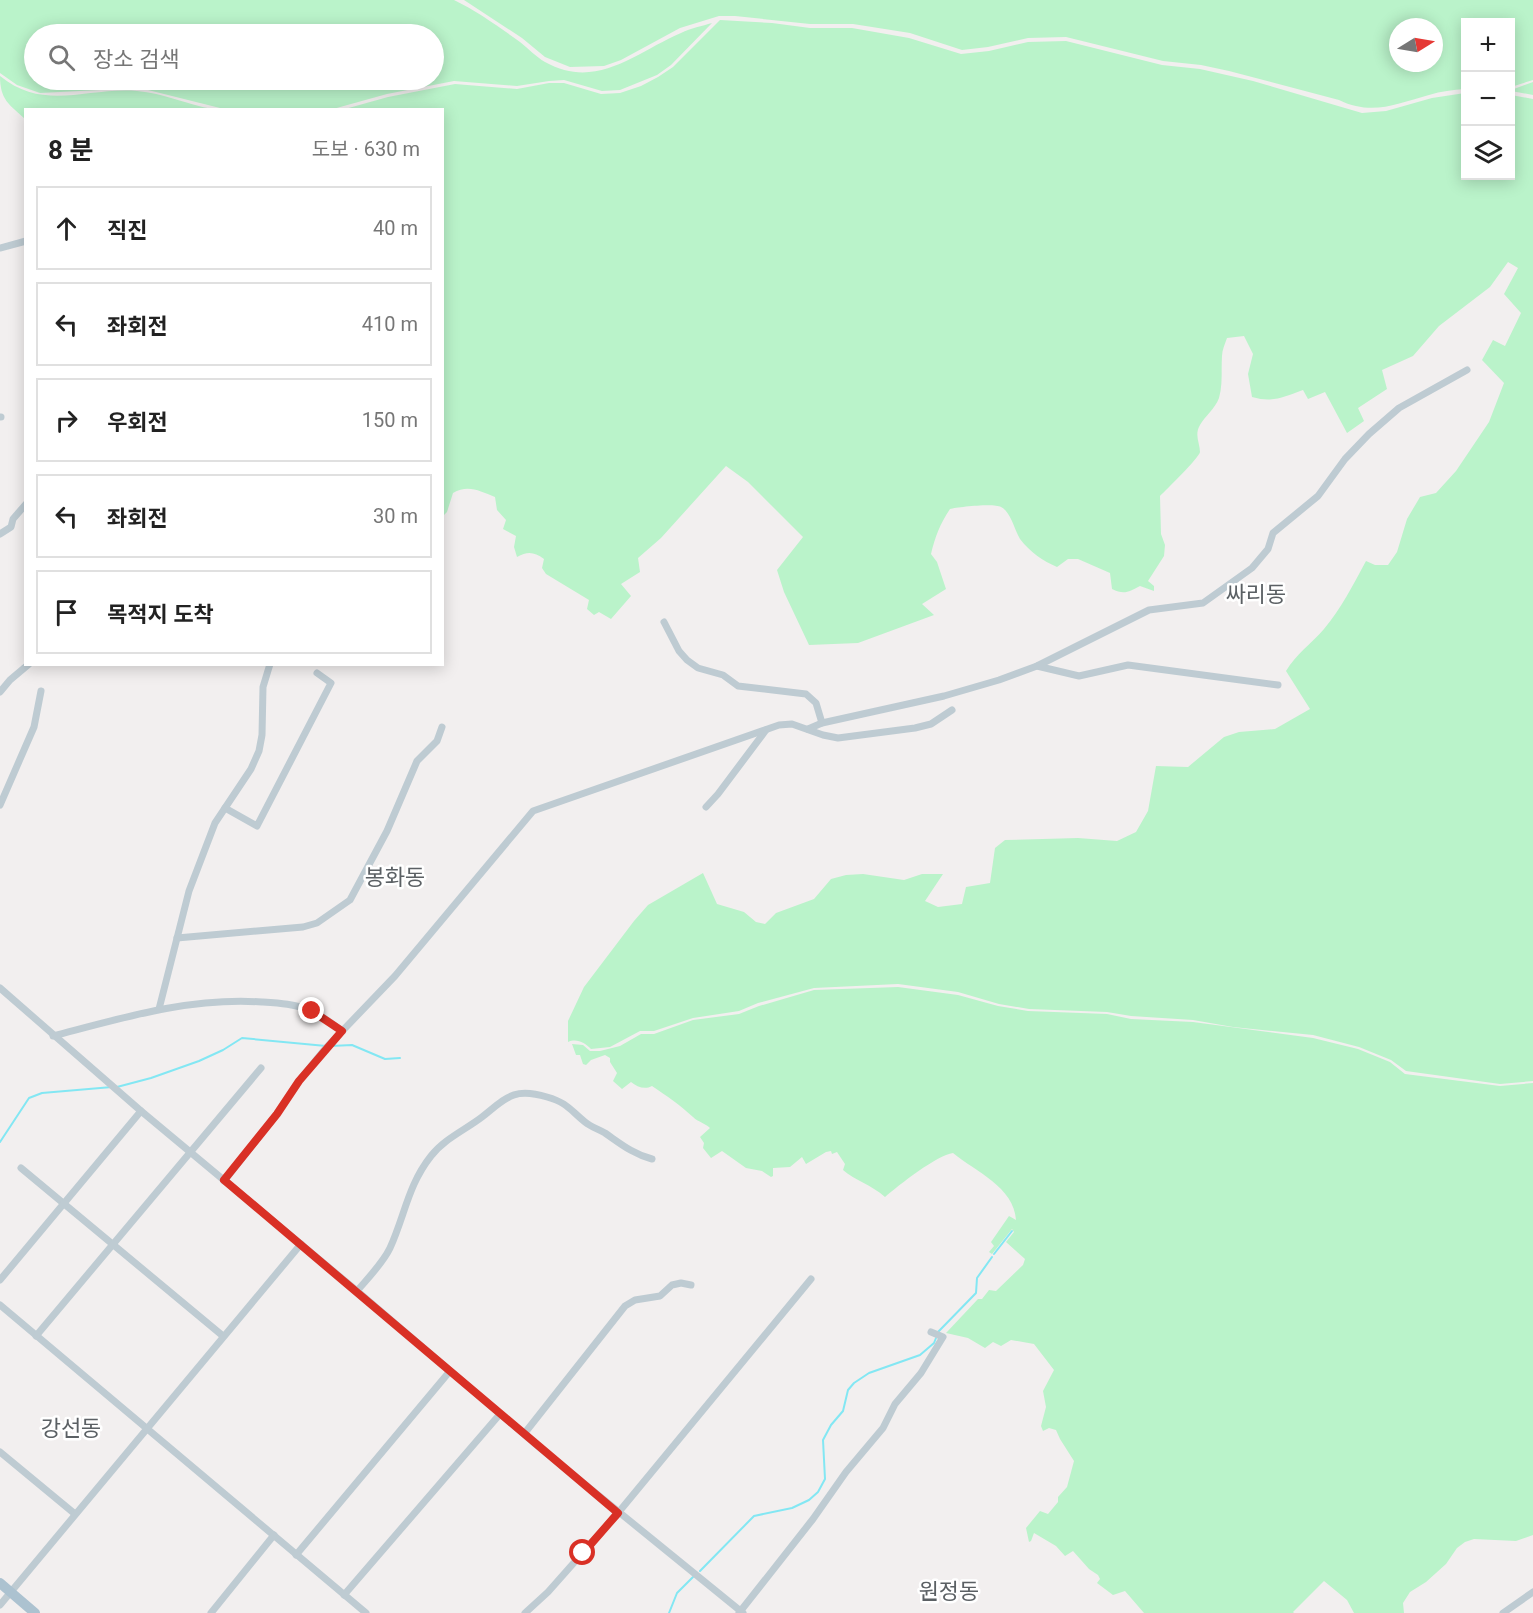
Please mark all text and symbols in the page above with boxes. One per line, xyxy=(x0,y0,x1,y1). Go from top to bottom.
north arrow xyxy=(1389,18,1443,72)
map controls xyxy=(1461,18,1515,180)
button: + xyxy=(1461,18,1515,72)
search box xyxy=(24,24,444,90)
icon: search xyxy=(45,41,78,74)
text: 장소 검색 xyxy=(93,47,179,72)
button: − xyxy=(1461,72,1515,126)
button: layers xyxy=(1461,126,1515,180)
text: 8 분 xyxy=(48,135,93,165)
text: 도보 · 630 m xyxy=(312,137,420,161)
icon: ahead xyxy=(50,212,83,245)
text: 40 m xyxy=(373,216,418,240)
text: 직진 xyxy=(107,218,147,243)
icon: left xyxy=(50,308,83,341)
text: 410 m xyxy=(362,312,418,336)
text: 좌회전 xyxy=(107,314,168,339)
icon: right xyxy=(50,404,83,437)
text: 150 m xyxy=(362,408,418,432)
text: 우회전 xyxy=(107,410,168,435)
icon: left xyxy=(50,500,83,533)
text: 30 m xyxy=(373,504,418,528)
text: 좌회전 xyxy=(107,506,168,531)
district label: 싸리동 xyxy=(1226,582,1286,607)
icon: arrive xyxy=(50,596,83,629)
text: 목적지 도착 xyxy=(107,602,214,627)
district label: 봉화동 xyxy=(365,865,425,890)
route end xyxy=(298,997,324,1023)
district label: 강선동 xyxy=(41,1416,101,1441)
route start xyxy=(569,1539,595,1565)
district label: 원정동 xyxy=(919,1579,979,1604)

